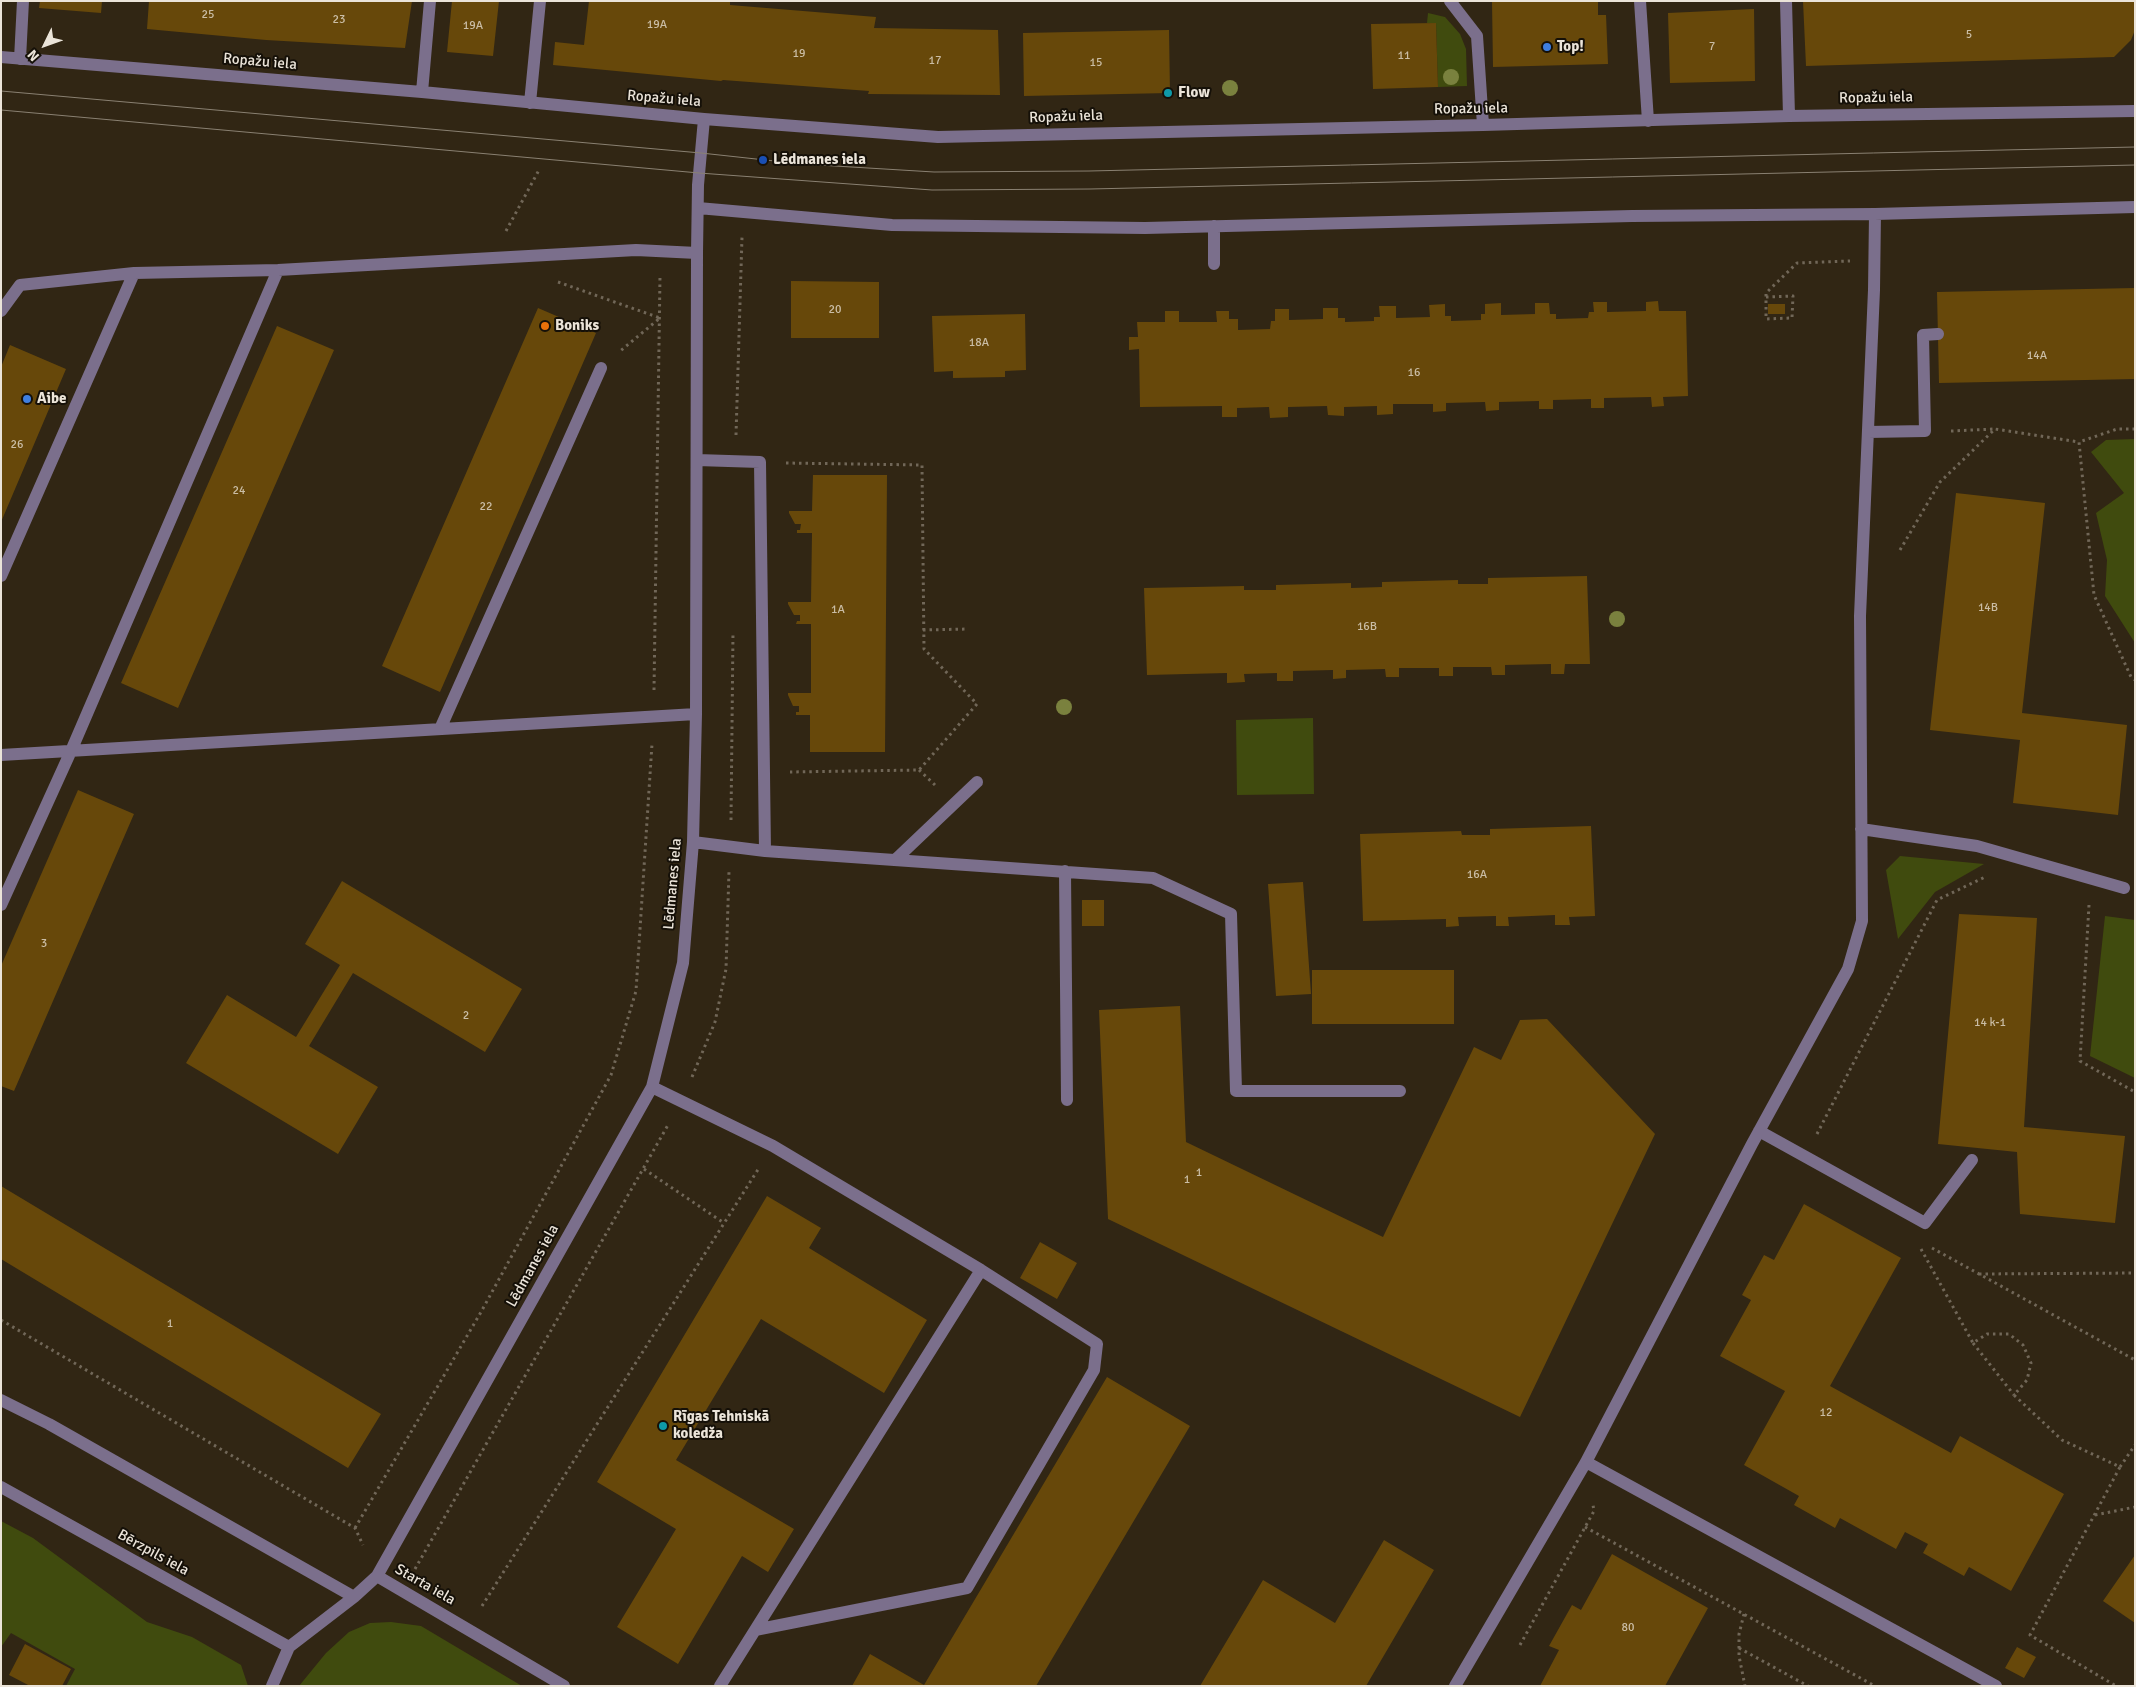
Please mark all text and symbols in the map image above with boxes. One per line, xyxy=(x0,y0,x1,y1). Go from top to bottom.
house number: 25 xyxy=(202,8,214,22)
house number: 23 xyxy=(333,13,345,27)
house number: 19A xyxy=(647,18,667,32)
house number: 19A xyxy=(463,19,483,33)
north arrow xyxy=(20,20,70,70)
house number: 5 xyxy=(1966,28,1972,42)
place label: Top! xyxy=(1557,38,1584,56)
house number: 7 xyxy=(1709,40,1715,54)
marker: Top! xyxy=(1541,41,1553,53)
text: N xyxy=(24,46,43,65)
house number: 19 xyxy=(793,47,805,61)
house number: 11 xyxy=(1398,49,1410,63)
street label: Ropažu iela xyxy=(222,50,298,74)
house number: 17 xyxy=(929,54,941,68)
house number: 15 xyxy=(1090,56,1102,70)
place label: Flow xyxy=(1178,84,1210,102)
street label: Ropažu iela xyxy=(626,87,702,111)
marker: Flow xyxy=(1162,87,1174,99)
street label: Ropažu iela xyxy=(1839,88,1913,108)
street label: Ropažu iela xyxy=(1434,99,1508,119)
street label: Ropažu iela xyxy=(1029,107,1103,127)
place label: Lēdmanes iela xyxy=(773,151,866,169)
marker: Lēdmanes iela xyxy=(757,154,769,166)
house number: 20 xyxy=(829,303,841,317)
place label: Boniks xyxy=(555,317,599,335)
marker: Boniks xyxy=(539,320,551,332)
house number: 18A xyxy=(969,336,989,350)
house number: 14A xyxy=(2027,349,2047,363)
house number: 16 xyxy=(1408,366,1420,380)
place label: Aibe xyxy=(37,390,67,408)
marker: Aibe xyxy=(21,393,33,405)
house number: 26 xyxy=(11,438,23,452)
house number: 24 xyxy=(233,484,245,498)
house number: 22 xyxy=(480,500,492,514)
house number: 14B xyxy=(1978,601,1998,615)
house number: 1A xyxy=(831,603,845,617)
house number: 16B xyxy=(1357,620,1377,634)
street label: Lēdmanes iela xyxy=(660,838,686,930)
house number: 16A xyxy=(1467,868,1487,882)
house number: 3 xyxy=(41,937,47,951)
house number: 2 xyxy=(463,1009,469,1023)
house number: 14 k-1 xyxy=(1974,1016,2006,1030)
house number: 1 xyxy=(1196,1166,1202,1180)
house number: 1 xyxy=(1184,1173,1190,1187)
street label: Lēdmanes iela xyxy=(503,1222,563,1310)
house number: 1 xyxy=(167,1317,173,1331)
house number: 12 xyxy=(1820,1406,1832,1420)
place label: Rīgas Tehniskā koledža xyxy=(673,1408,769,1443)
marker: Rīgas Tehniskā koledža xyxy=(657,1420,669,1432)
street label: Bērzpils iela xyxy=(114,1526,192,1580)
street label: Starta iela xyxy=(392,1561,458,1609)
house number: 80 xyxy=(1622,1621,1634,1635)

